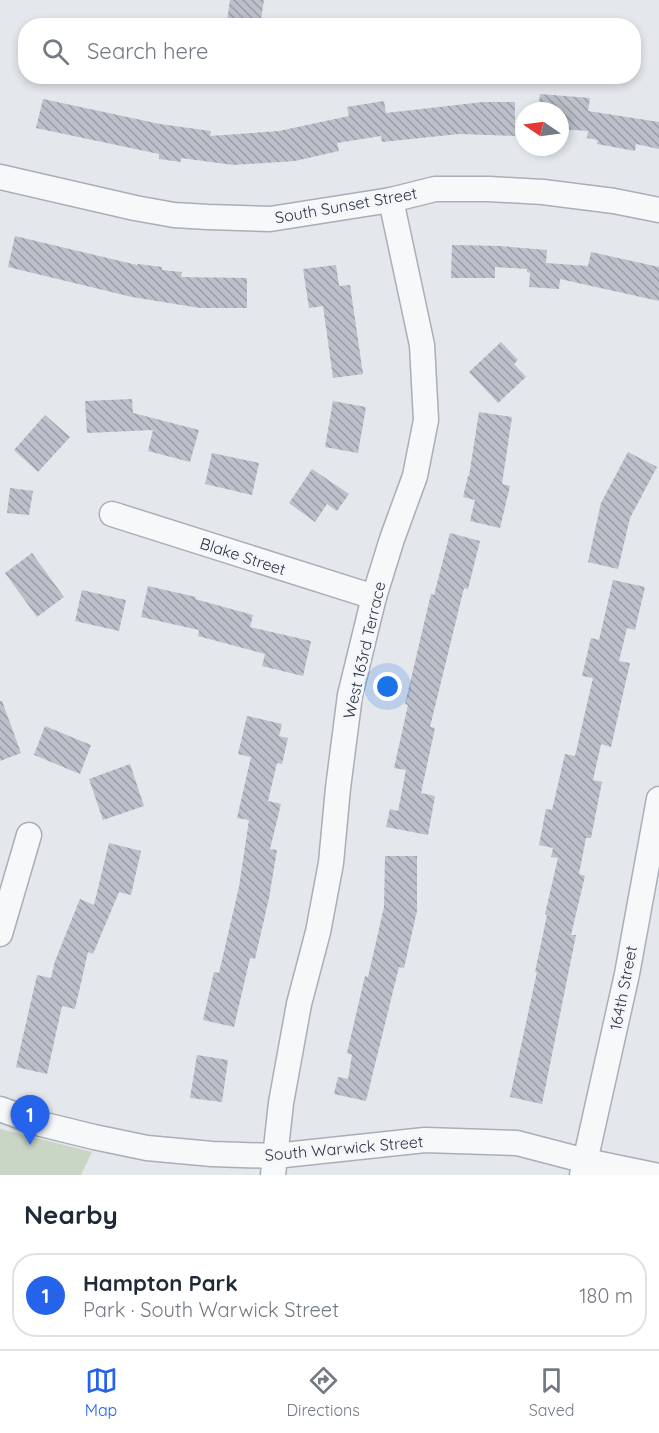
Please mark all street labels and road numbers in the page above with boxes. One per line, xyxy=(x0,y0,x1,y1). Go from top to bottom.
street label: South Sunset Street xyxy=(273,183,419,227)
street label: Blake Street xyxy=(198,533,288,579)
street label: West 163rd Terrace xyxy=(338,579,390,721)
street label: 164th Street xyxy=(605,944,641,1032)
street label: South Warwick Street xyxy=(264,1131,424,1165)

